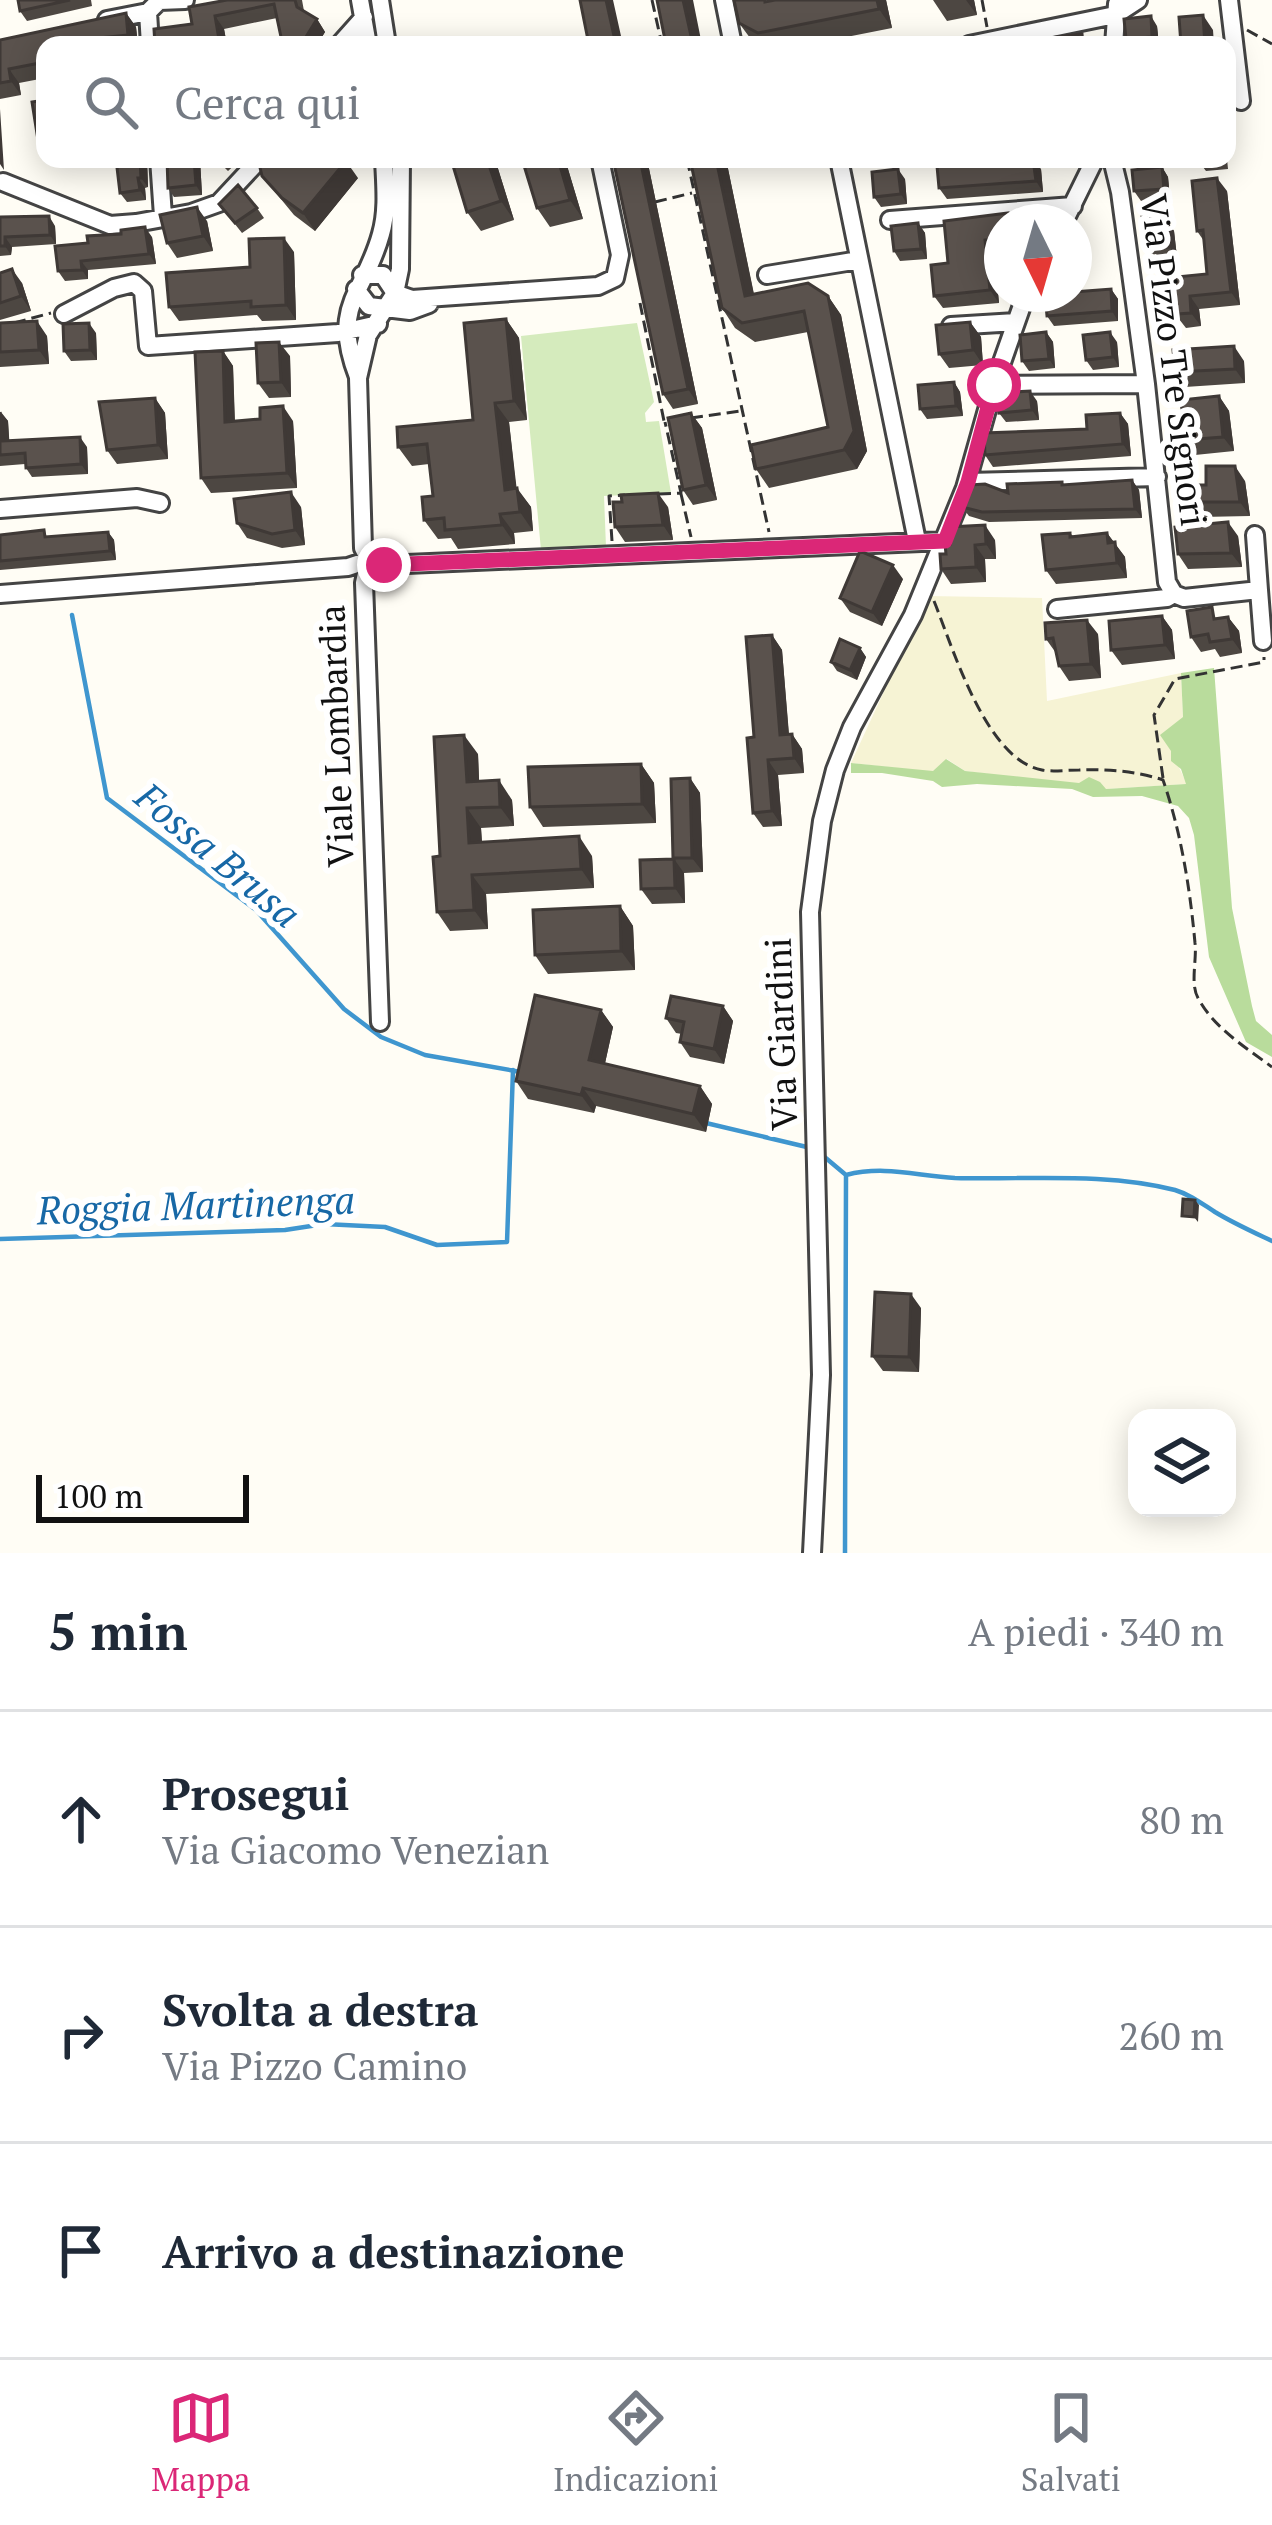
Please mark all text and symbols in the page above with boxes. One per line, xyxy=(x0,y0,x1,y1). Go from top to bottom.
search box xyxy=(36,36,1236,168)
icon: search xyxy=(78,69,144,135)
text: Cerca qui xyxy=(174,72,360,132)
street label: Via Pizzo Tre Signori xyxy=(1131,191,1218,529)
north arrow xyxy=(984,204,1092,312)
route start xyxy=(967,358,1021,412)
route end xyxy=(357,538,411,592)
street label: Viale Lombardia xyxy=(307,604,364,868)
water label: Fossa Brusa xyxy=(124,769,312,939)
street label: Via Giardini xyxy=(754,937,807,1131)
water label: Roggia Martinenga xyxy=(35,1172,356,1236)
map controls xyxy=(1128,1409,1236,1517)
button: layers xyxy=(1128,1409,1236,1517)
scale bar xyxy=(36,1469,249,1522)
text: 100 m xyxy=(54,1474,143,1517)
text: 5 min xyxy=(48,1597,188,1665)
text: A piedi · 340 m xyxy=(968,1605,1224,1657)
text: Prosegui xyxy=(162,1763,349,1823)
icon: ahead xyxy=(48,1786,114,1852)
text: 80 m xyxy=(1139,1793,1224,1845)
text: Via Giacomo Venezian xyxy=(162,1823,549,1875)
text: Svolta a destra xyxy=(162,1979,479,2039)
icon: right xyxy=(48,2002,114,2068)
text: 260 m xyxy=(1119,2009,1224,2061)
text: Via Pizzo Camino xyxy=(162,2039,467,2091)
icon: arrive xyxy=(48,2218,114,2284)
text: Arrivo a destinazione xyxy=(162,2221,625,2281)
tab: Mappa xyxy=(151,2385,251,2500)
tab: Indicazioni xyxy=(553,2385,718,2500)
tab: Salvati xyxy=(1021,2385,1121,2500)

